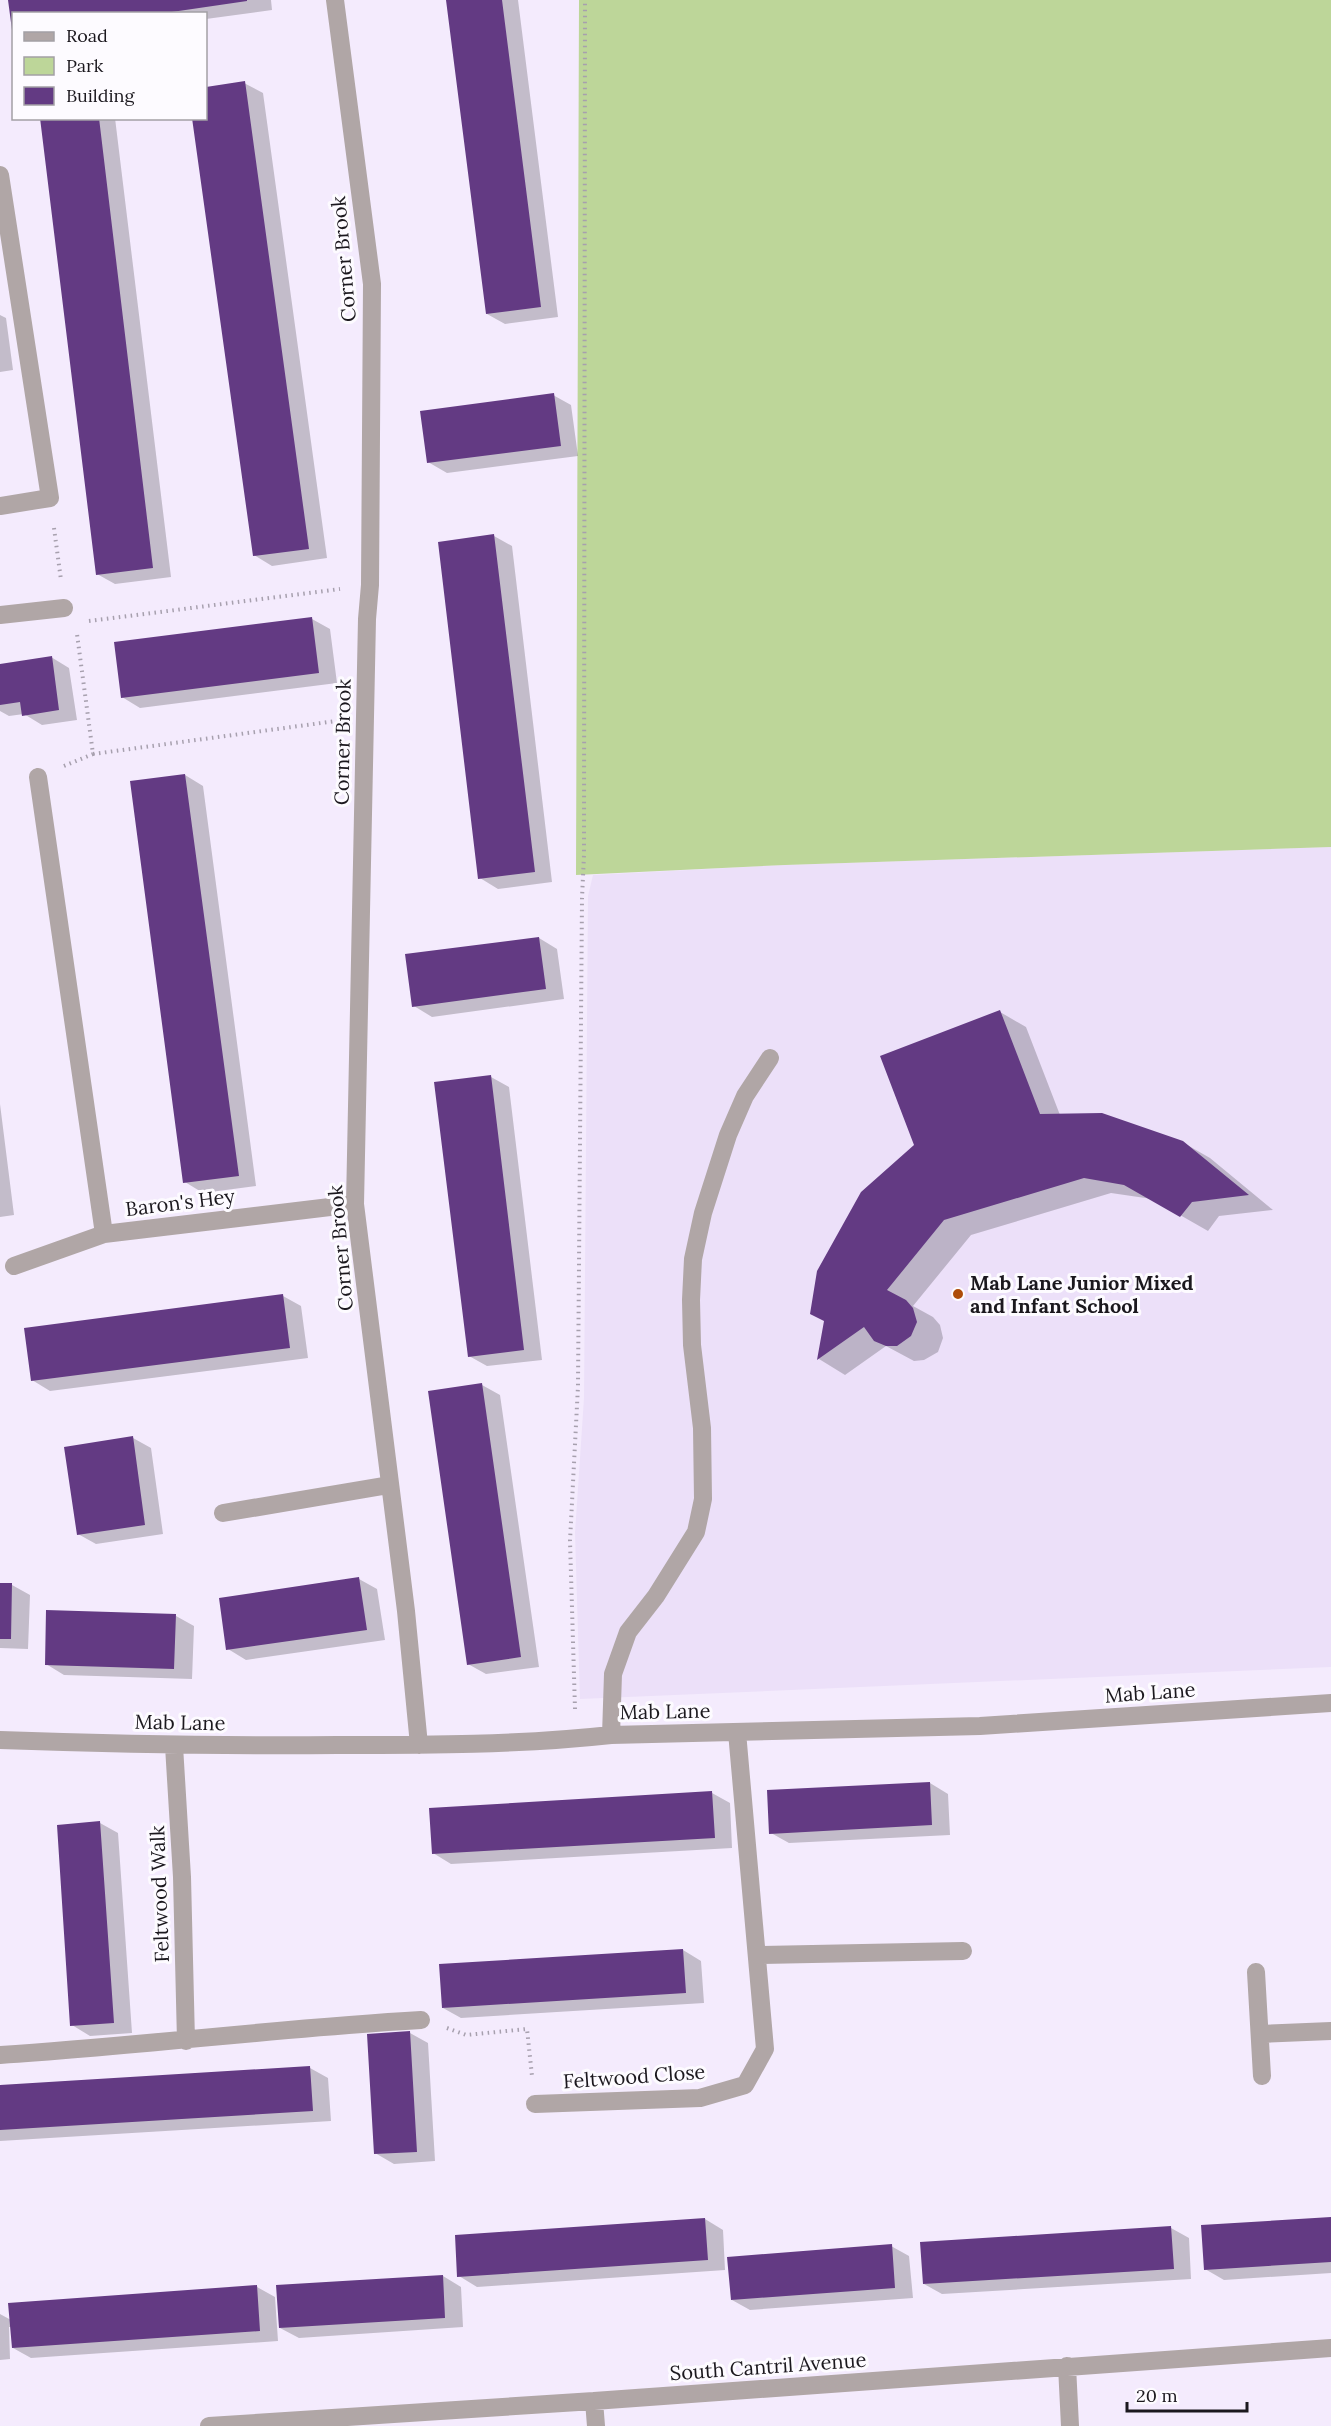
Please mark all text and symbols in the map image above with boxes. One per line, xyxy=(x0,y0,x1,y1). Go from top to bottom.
legend xyxy=(12,12,207,120)
text: Road xyxy=(66,24,108,47)
text: Park xyxy=(66,54,104,77)
text: Building xyxy=(66,84,136,107)
street label: Corner Brook xyxy=(325,195,361,323)
street label: Corner Brook xyxy=(328,678,356,805)
street label: Baron's Hey xyxy=(124,1183,237,1221)
street label: Corner Brook xyxy=(322,1184,358,1312)
place label: Mab Lane Junior Mixed and Infant School xyxy=(970,1270,1193,1318)
marker: Mab Lane Junior Mixed and Infant School xyxy=(951,1287,965,1301)
street label: Mab Lane xyxy=(1104,1676,1196,1708)
street label: Mab Lane xyxy=(619,1698,711,1724)
street label: Mab Lane xyxy=(134,1709,226,1735)
street label: Feltwood Walk xyxy=(144,1825,174,1963)
street label: Feltwood Close xyxy=(562,2059,706,2093)
street label: South Cantril Avenue xyxy=(669,2347,867,2385)
scale bar xyxy=(1127,2375,1247,2413)
text: 20 m xyxy=(1136,2384,1178,2407)

